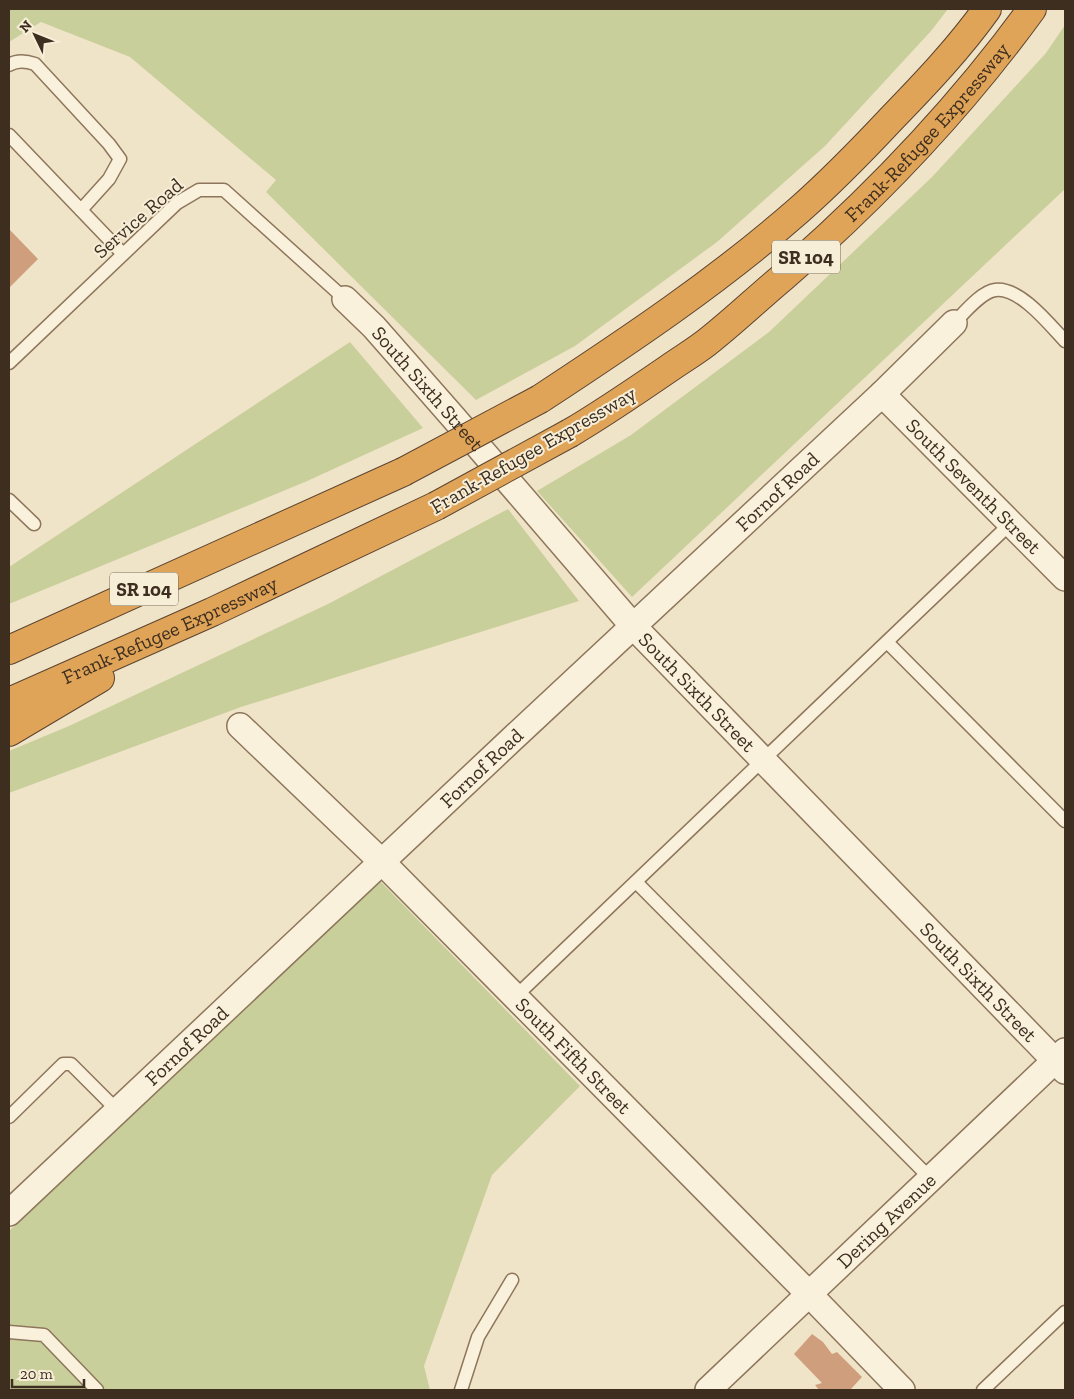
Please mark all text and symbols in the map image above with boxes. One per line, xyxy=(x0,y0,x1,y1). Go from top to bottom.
north arrow xyxy=(10,10,60,60)
text: N xyxy=(16,17,36,36)
street label: Frank-Refugee Expressway xyxy=(840,37,1015,227)
street label: Service Road xyxy=(88,173,188,263)
road number: SR 104 xyxy=(772,240,840,274)
street label: South Sixth Street xyxy=(367,321,489,456)
street label: Frank-Refugee Expressway xyxy=(426,381,641,519)
street label: South Seventh Street xyxy=(901,413,1047,559)
street label: Fornof Road xyxy=(731,447,824,536)
street label: Frank-Refugee Expressway xyxy=(58,571,282,689)
road number: SR 104 xyxy=(110,572,178,606)
street label: South Sixth Street xyxy=(634,627,761,757)
street label: Fornof Road xyxy=(435,723,528,813)
street label: South Sixth Street xyxy=(915,917,1042,1047)
street label: South Fifth Street xyxy=(511,993,637,1119)
street label: Fornof Road xyxy=(140,1001,233,1090)
street label: Dering Avenue xyxy=(832,1168,941,1273)
scale bar xyxy=(12,1356,85,1388)
text: 20 m xyxy=(20,1365,53,1383)

